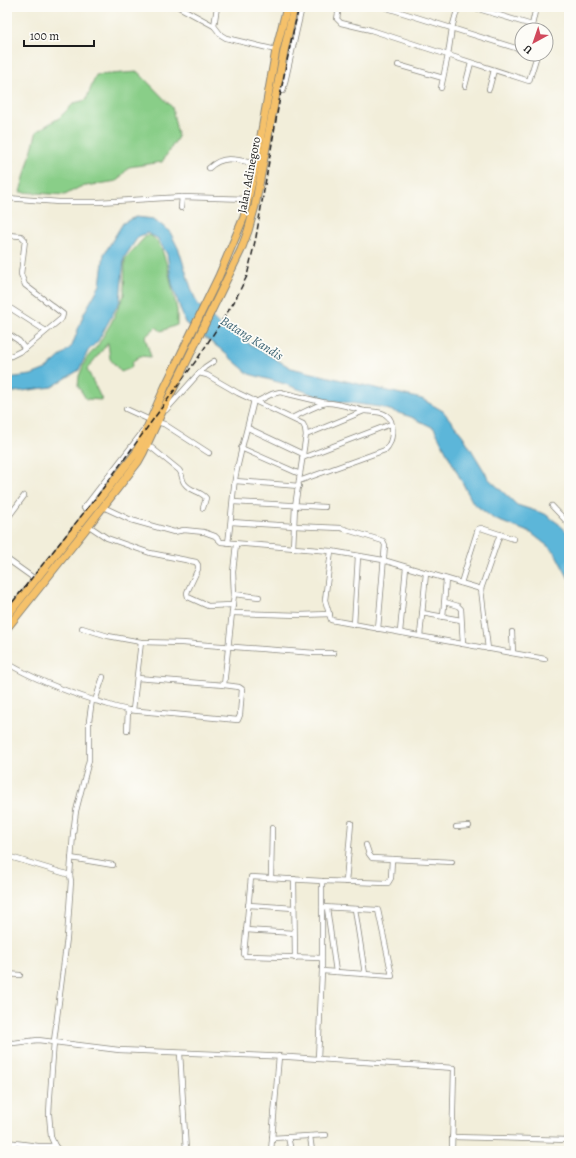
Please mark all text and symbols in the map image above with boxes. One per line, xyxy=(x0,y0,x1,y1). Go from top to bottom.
scale bar xyxy=(24,22,94,48)
north arrow xyxy=(514,22,554,62)
text: 100 m xyxy=(30,28,59,44)
text: U xyxy=(520,41,535,57)
street label: Jalan Adinegoro xyxy=(234,135,264,215)
water label: Batang Kandis xyxy=(217,312,287,364)

